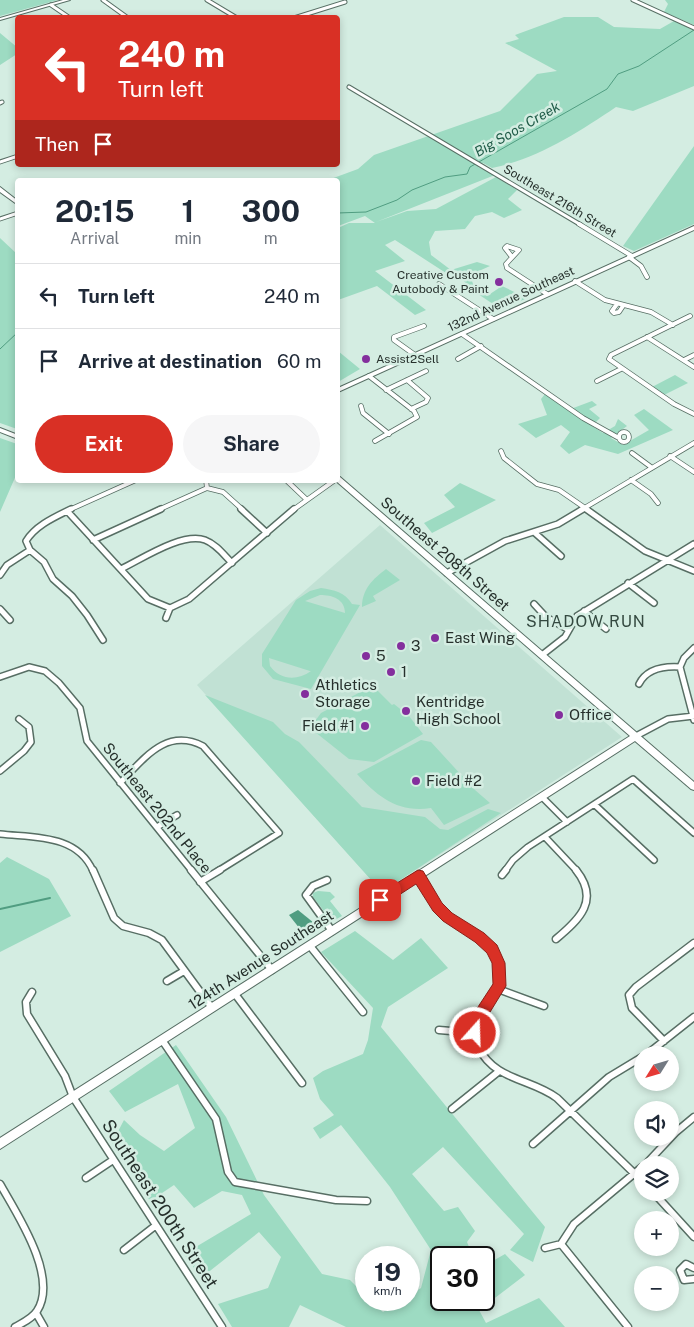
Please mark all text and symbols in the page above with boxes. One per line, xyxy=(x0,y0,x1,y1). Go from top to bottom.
text: 240 m xyxy=(118,34,225,75)
icon: left xyxy=(35,35,100,100)
text: Turn left xyxy=(118,76,204,102)
water label: Big Soos Creek xyxy=(471,98,563,160)
icon: arrive xyxy=(89,130,117,158)
text: Then xyxy=(35,133,79,155)
street label: Southeast 216th Street xyxy=(501,162,619,240)
text: 20:15 xyxy=(55,193,135,229)
text: 1 xyxy=(182,193,194,229)
text: 300 xyxy=(242,193,300,229)
text: Arrival xyxy=(70,229,119,248)
text: min xyxy=(174,229,202,248)
text: m xyxy=(264,229,278,248)
street label: 132nd Avenue Southeast xyxy=(446,263,577,334)
place label: Creative Custom Autobody & Paint xyxy=(392,268,489,296)
marker: Creative Custom Autobody & Paint xyxy=(493,276,505,288)
icon: left xyxy=(35,282,63,310)
text: Turn left xyxy=(78,285,155,307)
text: 240 m xyxy=(264,285,320,307)
icon: arrive xyxy=(35,347,63,375)
text: Arrive at destination xyxy=(78,350,262,372)
text: 60 m xyxy=(277,350,322,372)
place label: Assist2Sell xyxy=(376,352,439,366)
marker: Assist2Sell xyxy=(360,353,372,365)
button: Exit xyxy=(35,415,173,473)
button: Share xyxy=(183,415,320,473)
street label: Southeast 208th Street xyxy=(378,493,513,614)
district label: SHADOW RUN xyxy=(526,612,646,631)
place label: East Wing xyxy=(445,629,515,646)
marker: East Wing xyxy=(429,632,441,644)
place label: 3 xyxy=(411,637,420,654)
marker: 3 xyxy=(395,640,407,652)
place label: 5 xyxy=(376,647,386,664)
marker: 5 xyxy=(360,650,372,662)
place label: 1 xyxy=(401,663,407,680)
marker: 1 xyxy=(385,666,397,678)
place label: Athletics Storage xyxy=(315,676,377,710)
marker: Athletics Storage xyxy=(299,688,311,700)
place label: Kentridge High School xyxy=(416,693,501,727)
marker: Kentridge High School xyxy=(400,705,412,717)
place label: Office xyxy=(569,706,612,723)
marker: Office xyxy=(553,709,565,721)
place label: Field #1 xyxy=(302,717,355,734)
marker: Field #1 xyxy=(359,720,371,732)
street label: Southeast 202nd Place xyxy=(100,739,215,876)
place label: Field #2 xyxy=(426,772,482,789)
marker: Field #2 xyxy=(410,775,422,787)
pin xyxy=(359,879,401,921)
icon: arrive xyxy=(366,886,394,914)
street label: 124th Avenue Southeast xyxy=(185,906,336,1013)
position arrow xyxy=(448,1006,500,1058)
north arrow xyxy=(634,1046,679,1091)
map controls xyxy=(634,1046,679,1311)
button: sound xyxy=(634,1101,679,1146)
street label: Southeast 200th Street xyxy=(98,1115,223,1292)
button: layers xyxy=(634,1156,679,1201)
button: + xyxy=(634,1211,679,1256)
speed limit sign: 30 xyxy=(430,1246,495,1311)
text: 19 xyxy=(374,1257,401,1287)
button: − xyxy=(634,1266,679,1311)
text: km/h xyxy=(373,1284,402,1298)

